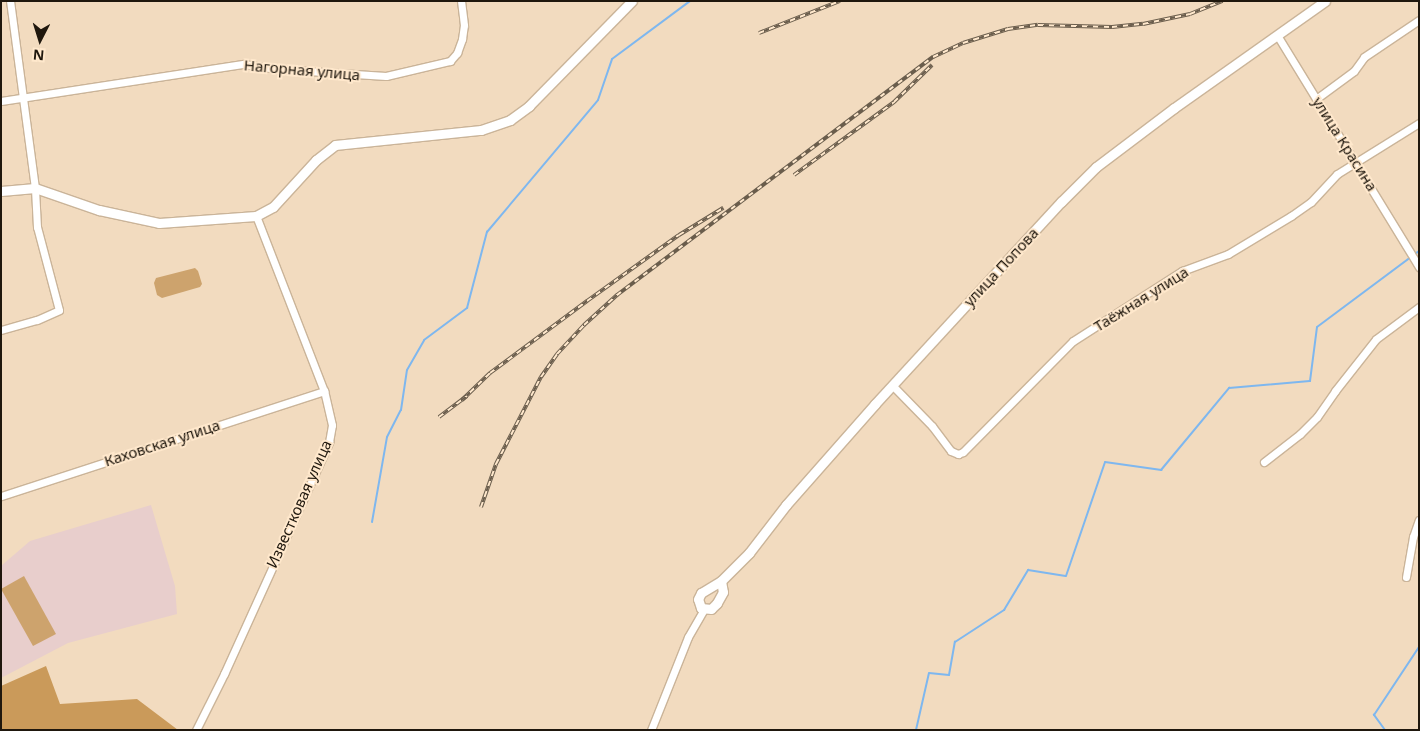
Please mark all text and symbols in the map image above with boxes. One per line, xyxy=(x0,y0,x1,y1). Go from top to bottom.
north arrow xyxy=(15,15,65,65)
text: N xyxy=(32,45,45,65)
street label: Нагорная улица xyxy=(243,56,361,84)
street label: улица Красина xyxy=(1309,94,1381,194)
street label: улица Попова xyxy=(960,224,1042,310)
street label: Таёжная улица xyxy=(1090,263,1192,335)
street label: Каховская улица xyxy=(102,416,222,470)
street label: Известковая улица xyxy=(263,437,335,571)

